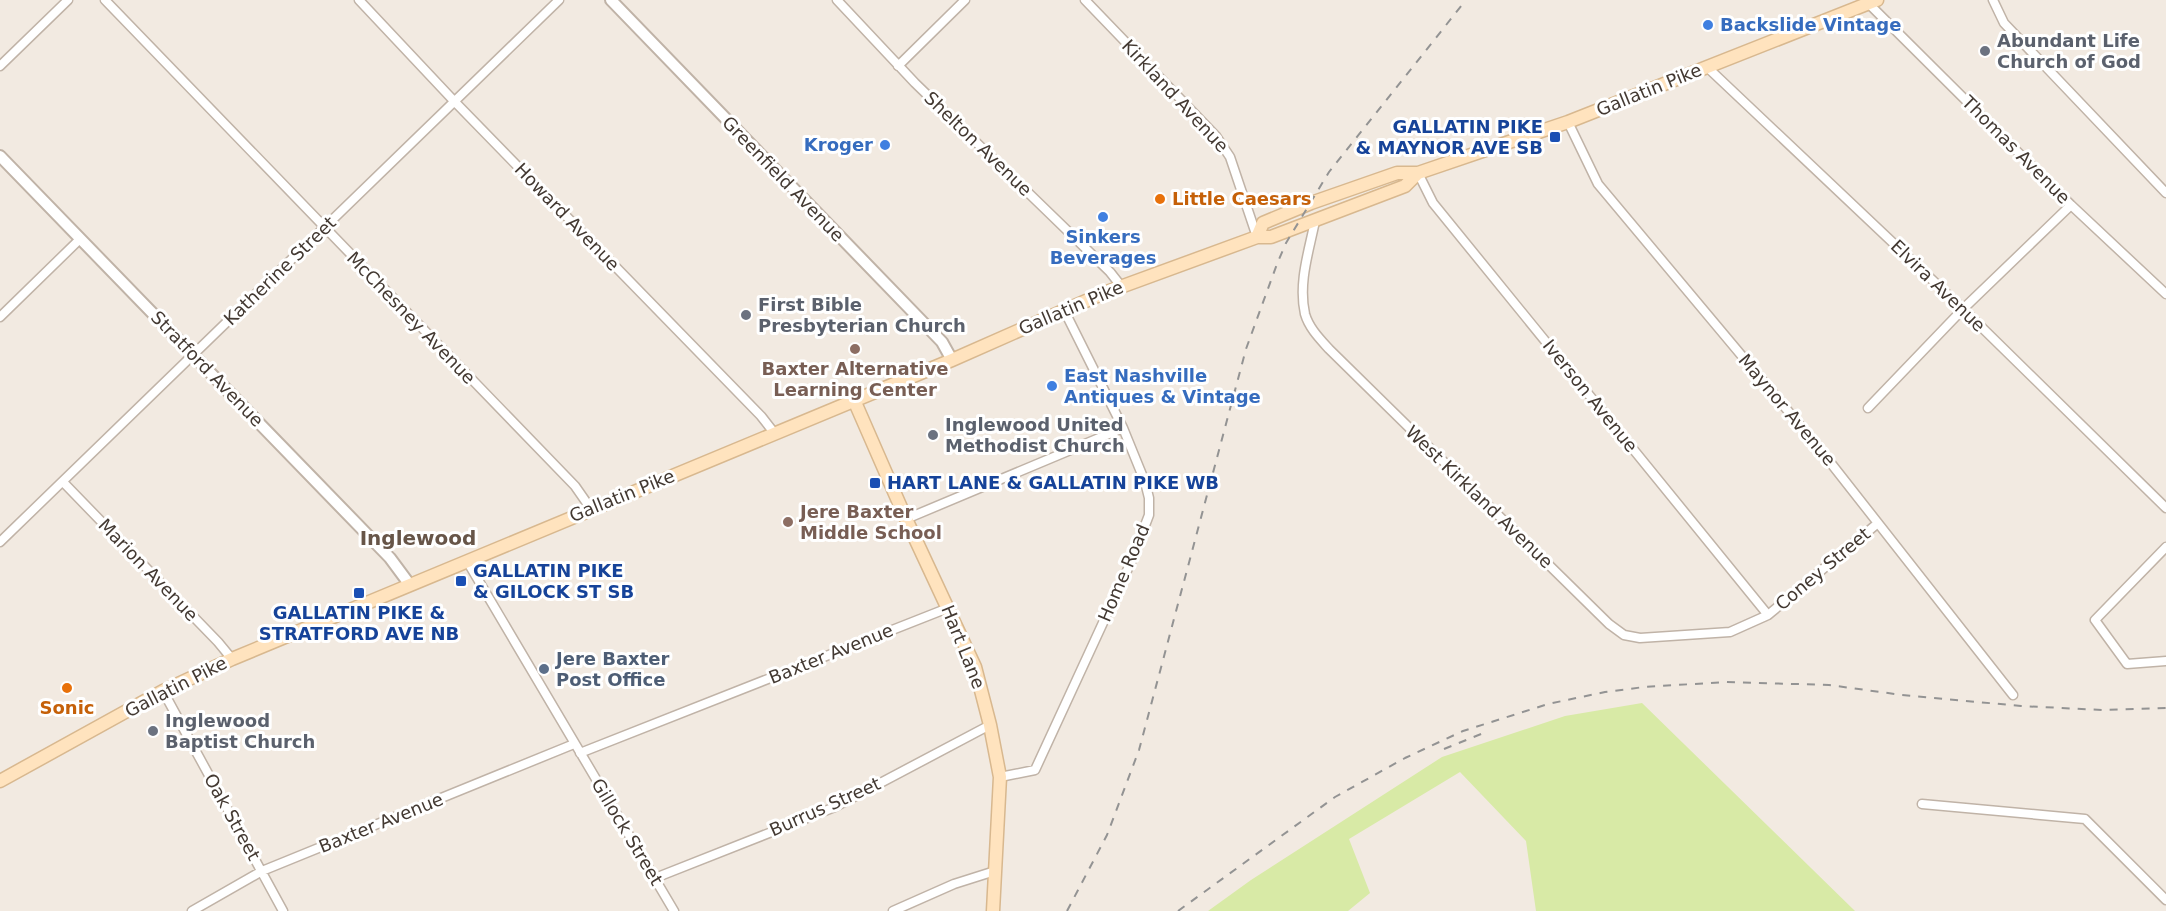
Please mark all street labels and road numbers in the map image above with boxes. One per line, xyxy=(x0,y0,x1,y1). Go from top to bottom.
street label: Kirkland Avenue xyxy=(1118,35,1233,156)
street label: Gallatin Pike xyxy=(1593,59,1704,120)
street label: Shelton Avenue xyxy=(920,87,1036,200)
street label: Thomas Avenue xyxy=(1957,91,2075,208)
street label: Greenfield Avenue xyxy=(718,112,849,246)
street label: Howard Avenue xyxy=(511,158,624,275)
street label: Katherine Street xyxy=(219,212,340,329)
street label: Elvira Avenue xyxy=(1887,235,1990,336)
street label: McChesney Avenue xyxy=(343,247,480,388)
street label: Gallatin Pike xyxy=(1015,276,1126,339)
street label: Stratford Avenue xyxy=(147,307,268,431)
street label: Iverson Avenue xyxy=(1539,335,1642,456)
street label: Maynor Avenue xyxy=(1734,349,1840,470)
street label: West Kirkland Avenue xyxy=(1402,421,1557,572)
street label: Gallatin Pike xyxy=(566,465,677,526)
street label: Marion Avenue xyxy=(94,514,202,625)
street label: Home Road xyxy=(1094,521,1154,625)
street label: Coney Street xyxy=(1771,523,1874,614)
street label: Hart Lane xyxy=(937,602,990,692)
street label: Baxter Avenue xyxy=(766,619,896,688)
street label: Gallatin Pike xyxy=(121,652,230,721)
street label: Oak Street xyxy=(200,770,265,864)
street label: Burrus Street xyxy=(766,773,884,840)
street label: Gillock Street xyxy=(587,775,668,889)
street label: Baxter Avenue xyxy=(316,788,446,857)

